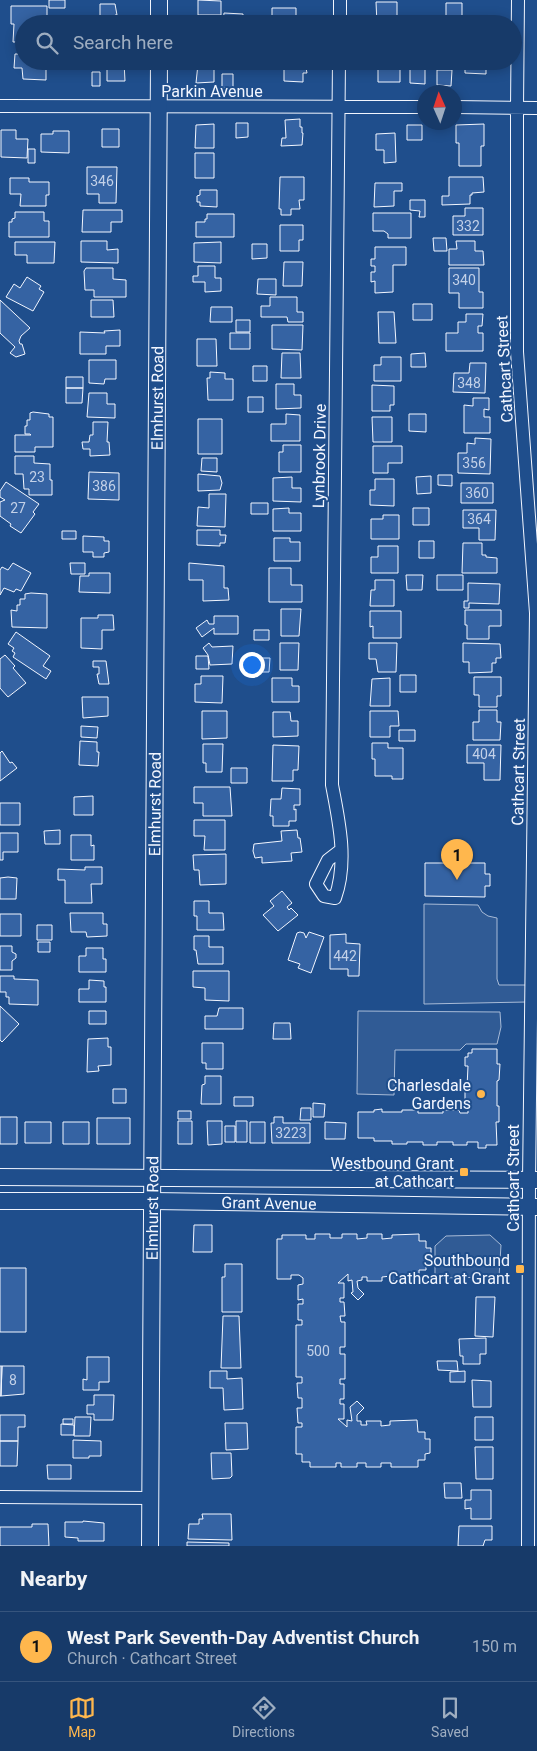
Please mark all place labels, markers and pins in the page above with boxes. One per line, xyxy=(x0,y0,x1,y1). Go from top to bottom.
pin: 1 xyxy=(441,839,473,880)
place label: Charlesdale Gardens xyxy=(387,1076,471,1113)
marker: Charlesdale Gardens xyxy=(475,1088,487,1100)
place label: Westbound Grant at Cathcart xyxy=(331,1154,454,1191)
marker: Westbound Grant at Cathcart xyxy=(458,1166,470,1178)
place label: Southbound Cathcart at Grant xyxy=(388,1251,510,1288)
marker: Southbound Cathcart at Grant xyxy=(514,1263,526,1275)

